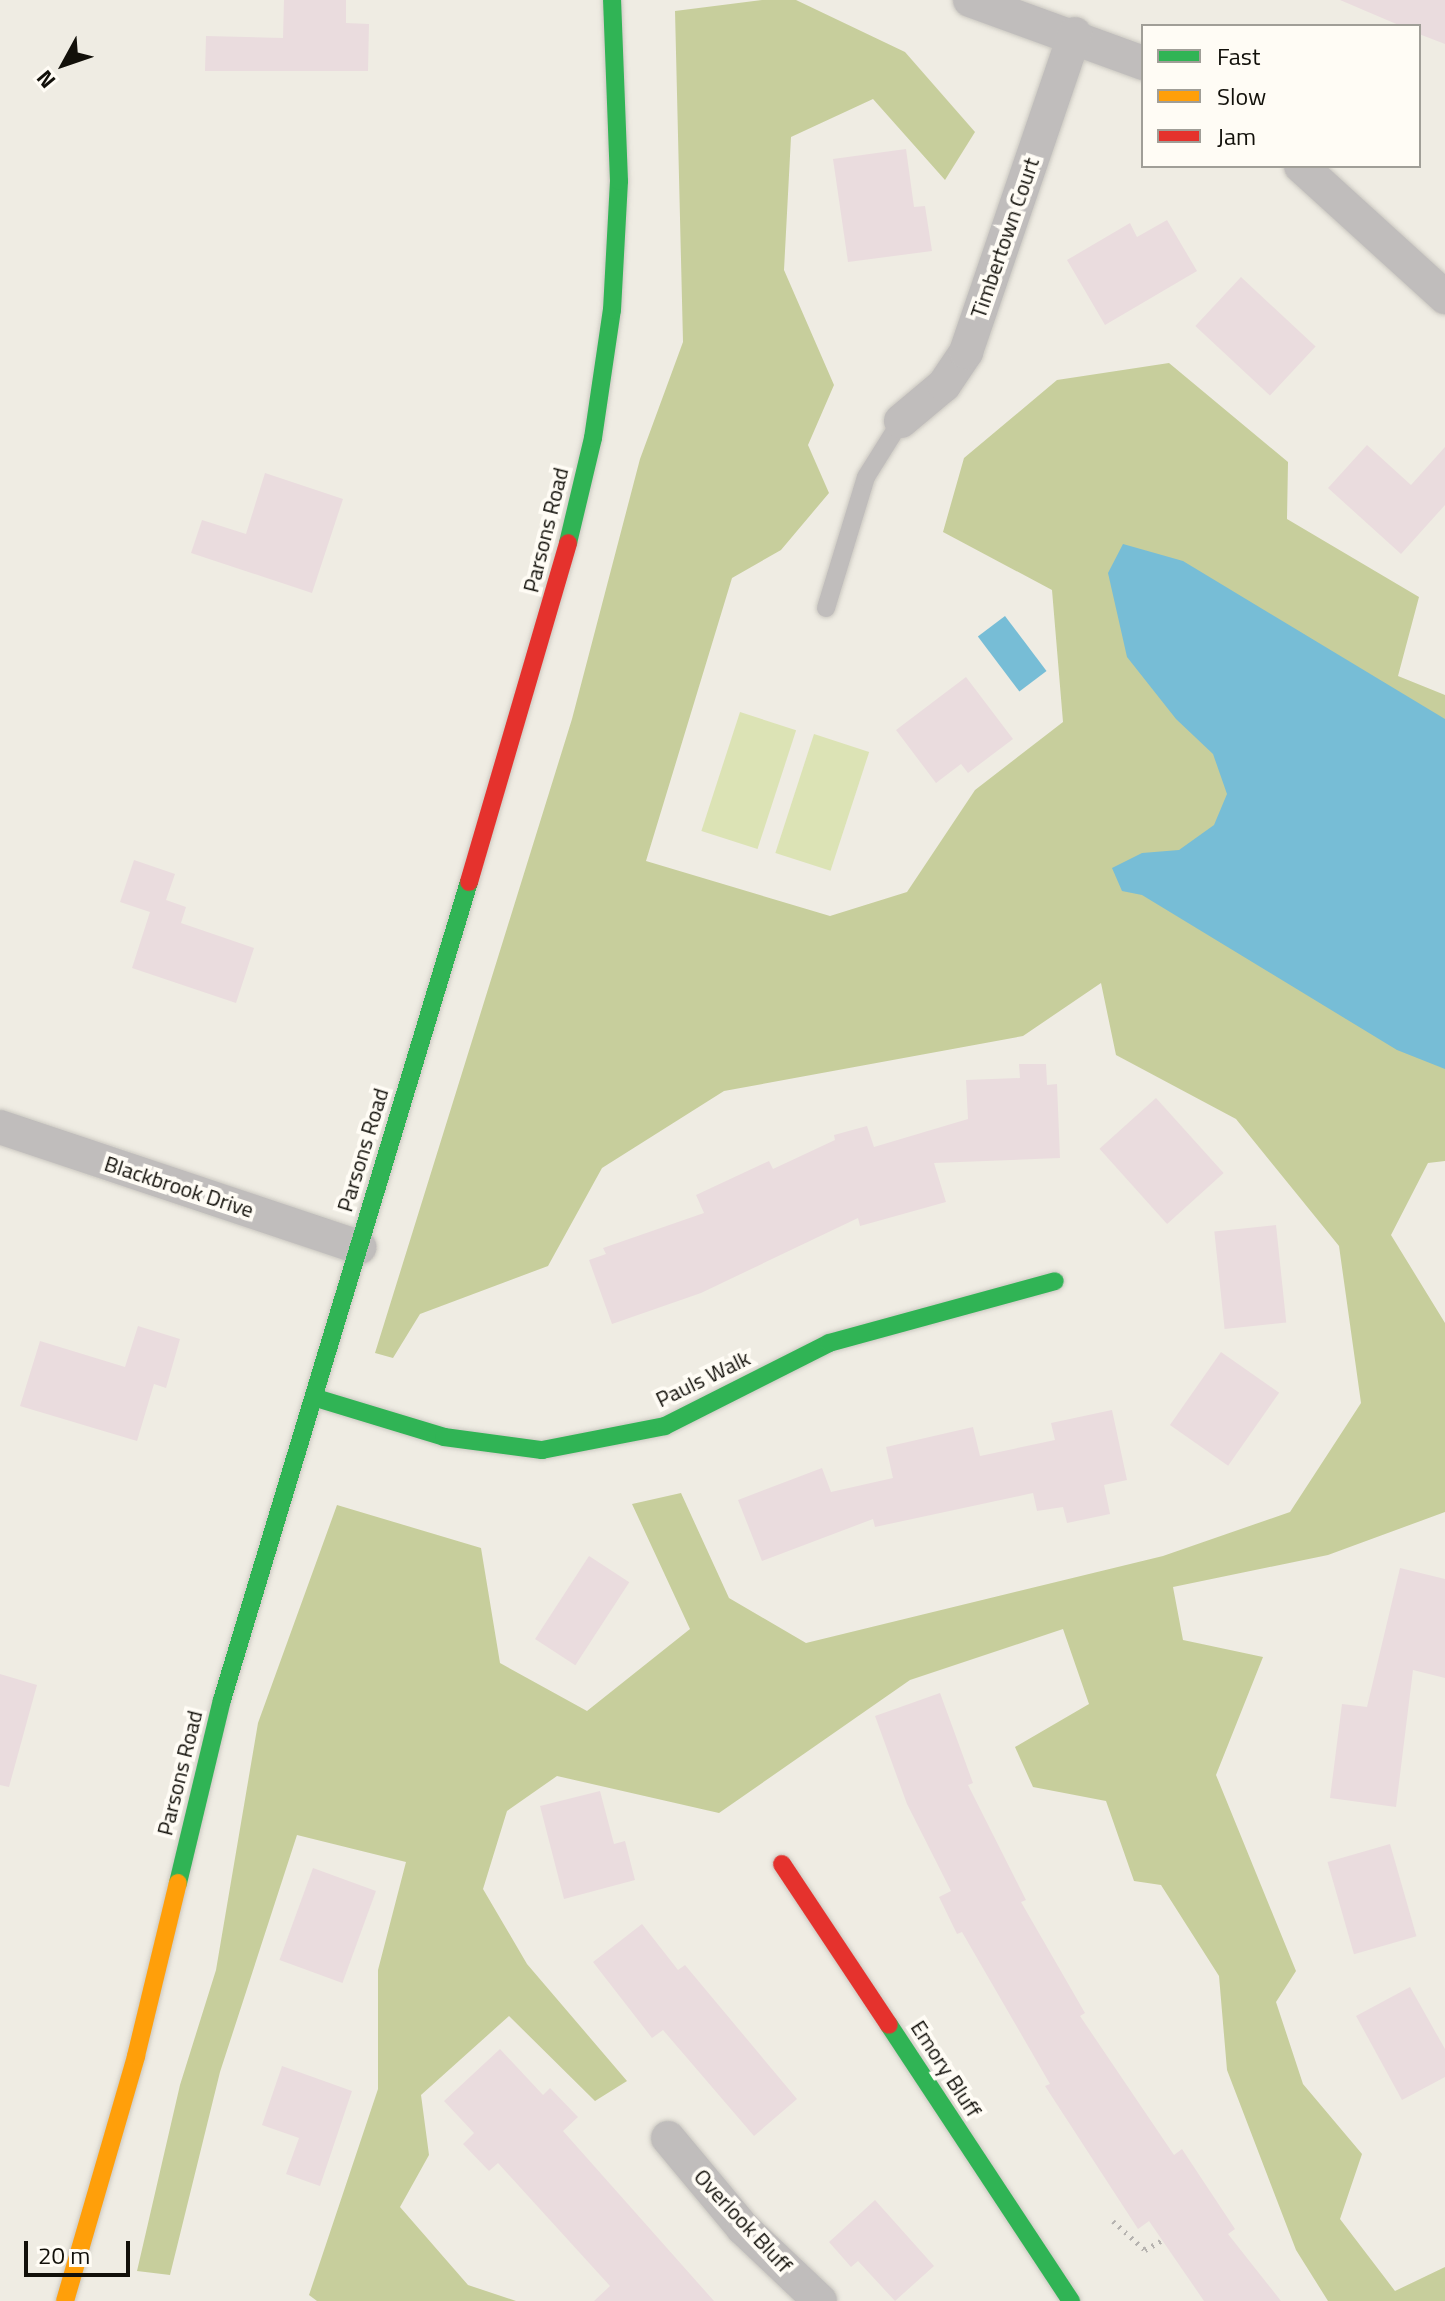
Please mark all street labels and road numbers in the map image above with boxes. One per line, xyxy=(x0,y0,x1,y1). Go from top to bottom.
street label: Timbertown Court xyxy=(965,154,1045,322)
street label: Parsons Road xyxy=(518,465,574,595)
street label: Parsons Road xyxy=(332,1085,394,1215)
street label: Blackbrook Drive xyxy=(101,1150,257,1224)
street label: Pauls Walk xyxy=(652,1345,754,1413)
street label: Parsons Road xyxy=(152,1708,208,1838)
street label: Emory Bluff xyxy=(905,2016,987,2122)
street label: Overlook Bluff xyxy=(688,2164,798,2278)

